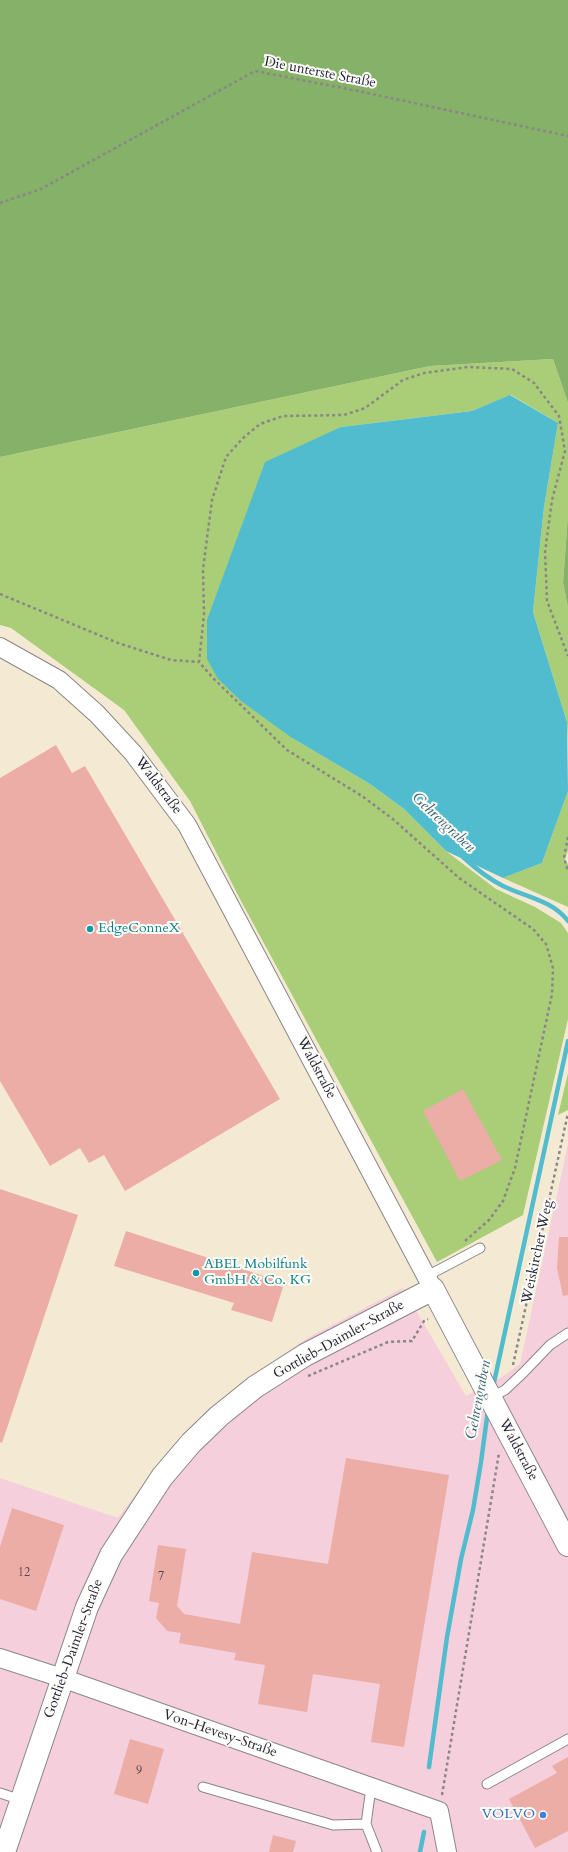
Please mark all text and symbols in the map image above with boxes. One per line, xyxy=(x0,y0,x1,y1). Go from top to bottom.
street label: Die unterste Straße xyxy=(263,54,377,92)
street label: Waldstraße xyxy=(131,754,185,818)
water label: Gehrengraben xyxy=(408,789,478,857)
place label: EdgeConneX xyxy=(98,921,180,937)
marker: EdgeConneX xyxy=(85,924,95,934)
street label: Waldstraße xyxy=(293,1034,339,1102)
street label: Weiskircher Weg xyxy=(519,1198,557,1306)
place label: ABEL Mobilfunk GmbH & Co. KG xyxy=(204,1257,311,1290)
marker: ABEL Mobilfunk GmbH & Co. KG xyxy=(191,1268,201,1278)
street label: Gottlieb-Daimler-Straße xyxy=(271,1297,407,1383)
water label: Gehrengraben xyxy=(463,1359,495,1441)
street label: Waldstraße xyxy=(495,1416,541,1484)
house number: 12 xyxy=(18,1566,30,1580)
house number: 7 xyxy=(158,1570,164,1584)
street label: Gottlieb-Daimler-Straße xyxy=(41,1577,107,1721)
street label: Von-Hevesy-Straße xyxy=(161,1707,279,1761)
house number: 9 xyxy=(136,1764,142,1778)
place label: VOLVO xyxy=(482,1807,535,1823)
marker: VOLVO xyxy=(538,1810,548,1820)

